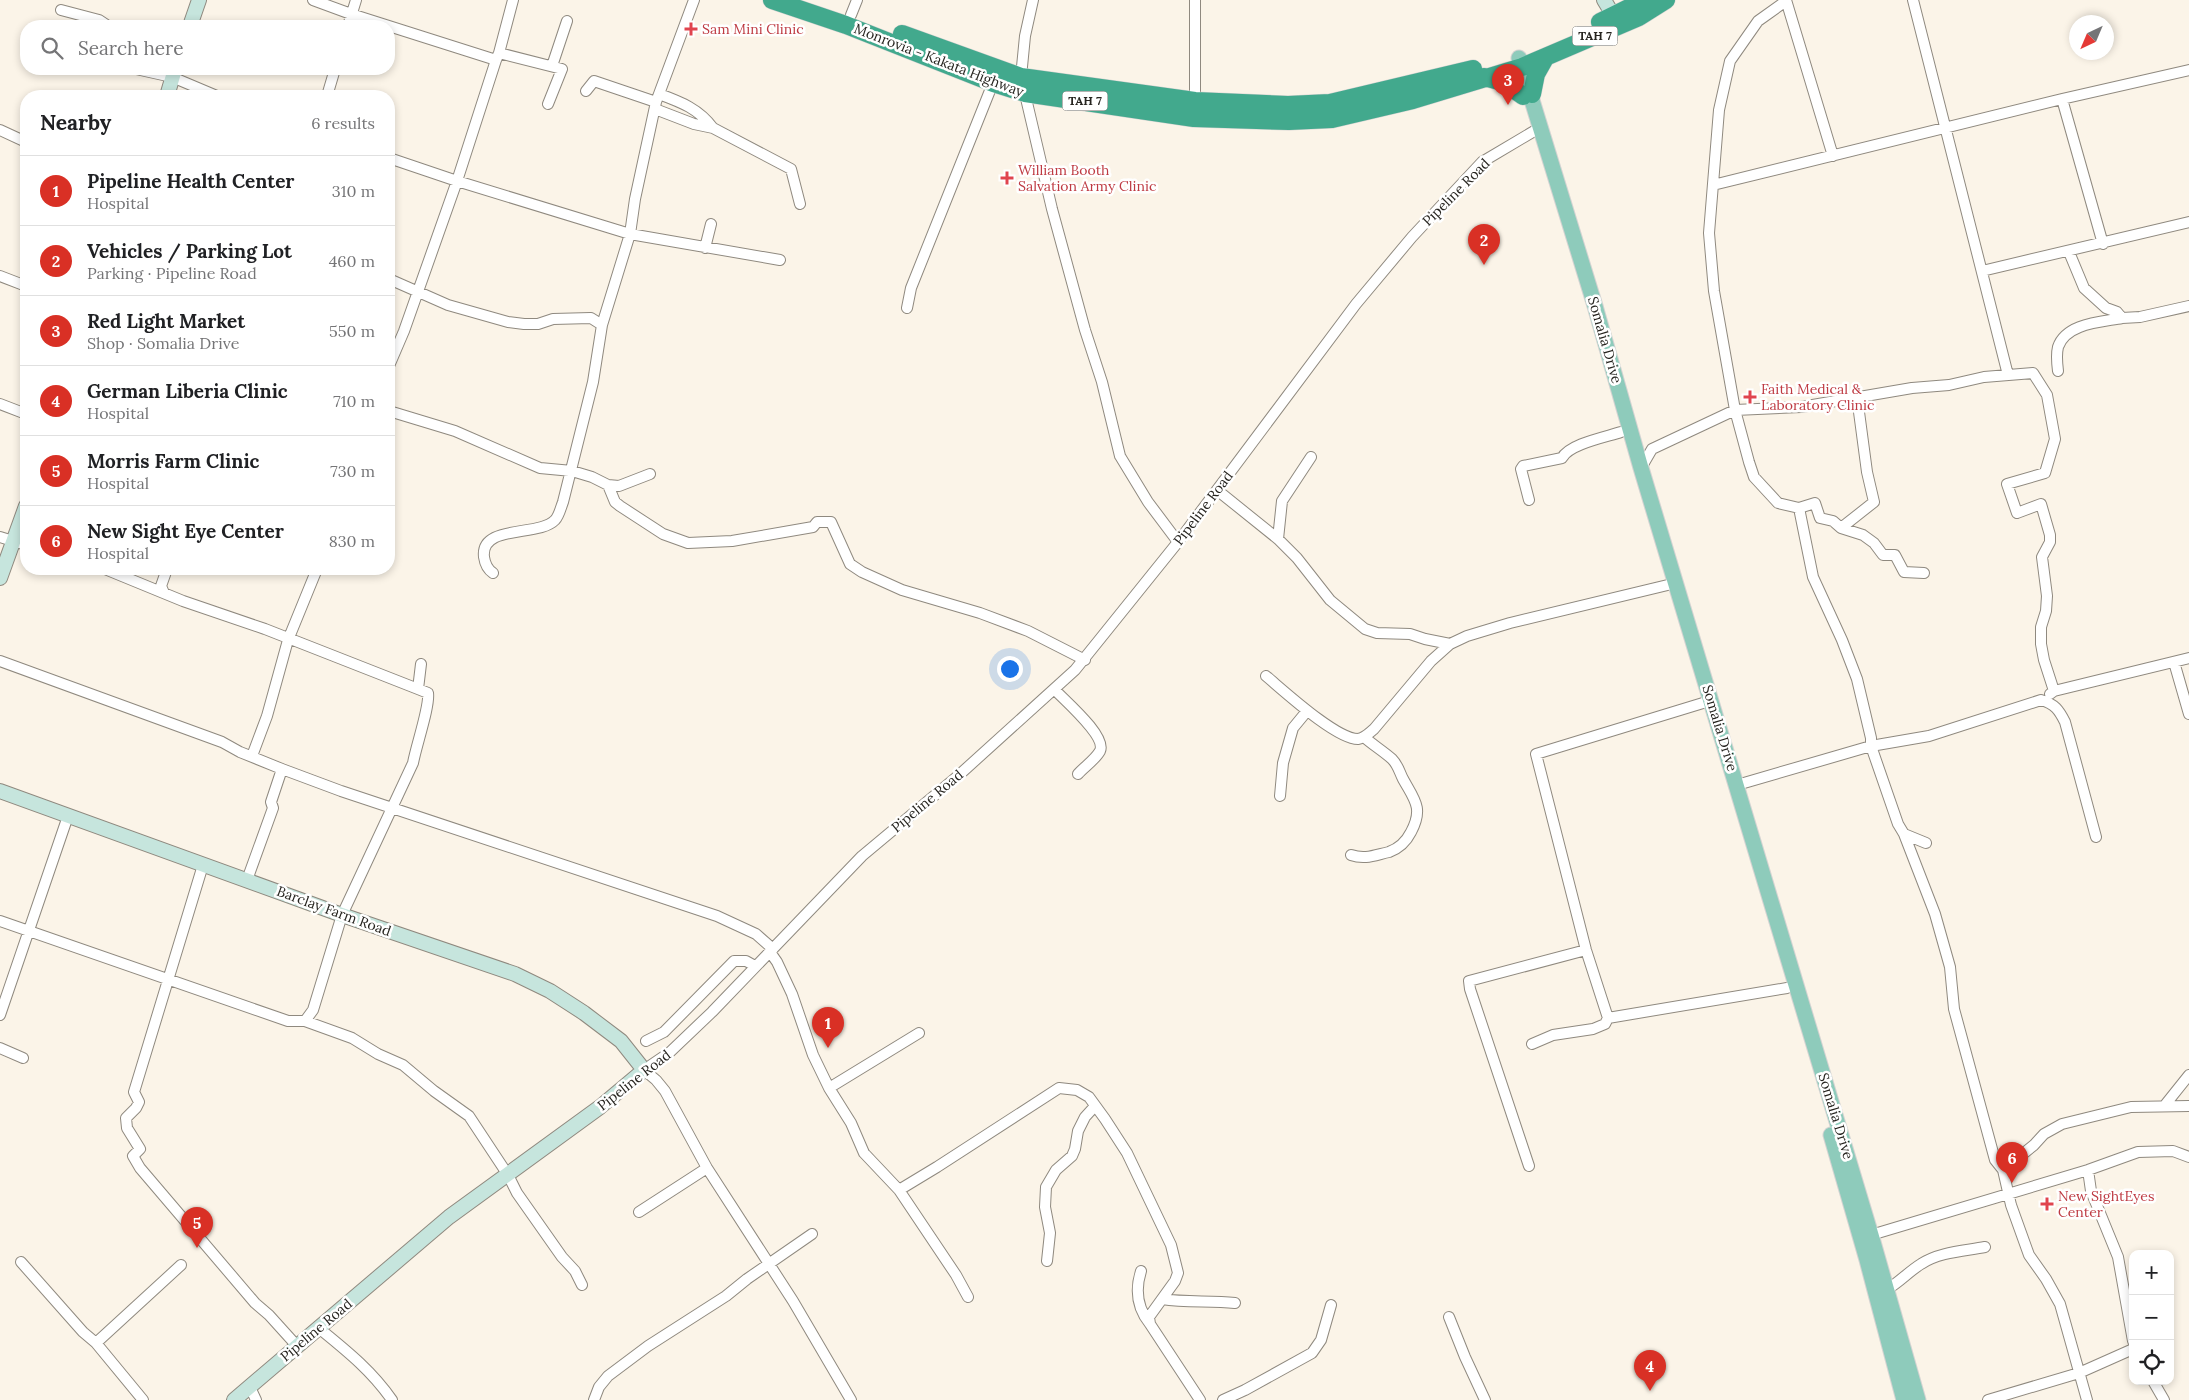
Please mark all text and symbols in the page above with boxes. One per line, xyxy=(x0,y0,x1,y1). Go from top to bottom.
north arrow xyxy=(2069,15,2114,60)
street label: Monrovia - Kakata Highway xyxy=(852,19,1027,101)
search box xyxy=(20,20,395,75)
place label: Sam Mini Clinic xyxy=(702,20,804,38)
marker: Sam Mini Clinic xyxy=(684,22,698,36)
road number: TAH 7 xyxy=(1572,27,1618,46)
icon: search xyxy=(38,34,66,62)
text: Search here xyxy=(78,36,184,60)
pin: 3 xyxy=(1492,64,1524,105)
road number: TAH 7 xyxy=(1062,92,1108,110)
text: Nearby xyxy=(40,109,111,136)
text: 6 results xyxy=(311,113,375,133)
street label: Pipeline Road xyxy=(1418,154,1494,230)
place label: William Booth Salvation Army Clinic xyxy=(1018,161,1156,195)
text: Pipeline Health Center xyxy=(87,169,294,193)
marker: William Booth Salvation Army Clinic xyxy=(1000,171,1014,185)
text: 1 xyxy=(53,181,59,201)
text: 310 m xyxy=(332,181,375,201)
text: Hospital xyxy=(87,193,149,213)
pin: 2 xyxy=(1468,224,1500,265)
text: Vehicles / Parking Lot xyxy=(87,239,292,263)
text: 2 xyxy=(52,251,60,271)
text: 460 m xyxy=(329,251,375,271)
text: Parking · Pipeline Road xyxy=(87,263,257,283)
street label: Somalia Drive xyxy=(1584,294,1626,386)
text: Red Light Market xyxy=(87,309,245,333)
text: 3 xyxy=(52,321,60,341)
text: 550 m xyxy=(329,321,375,341)
text: Shop · Somalia Drive xyxy=(87,333,239,353)
text: German Liberia Clinic xyxy=(87,379,288,403)
place label: Faith Medical & Laboratory Clinic xyxy=(1761,380,1874,414)
marker: Faith Medical & Laboratory Clinic xyxy=(1743,390,1757,404)
text: 4 xyxy=(52,391,60,411)
text: 710 m xyxy=(333,391,375,411)
text: Hospital xyxy=(87,403,149,423)
text: Morris Farm Clinic xyxy=(87,449,259,473)
text: 5 xyxy=(52,461,60,481)
text: 730 m xyxy=(330,461,375,481)
street label: Pipeline Road xyxy=(1169,467,1237,549)
text: Hospital xyxy=(87,473,149,493)
text: New Sight Eye Center xyxy=(87,519,284,543)
text: 6 xyxy=(51,531,61,551)
text: 830 m xyxy=(329,531,375,551)
text: Hospital xyxy=(87,543,149,563)
your location xyxy=(997,656,1023,682)
street label: Somalia Drive xyxy=(1698,683,1742,774)
street label: Pipeline Road xyxy=(887,766,967,836)
street label: Barclay Farm Road xyxy=(274,882,394,940)
pin: 1 xyxy=(812,1007,844,1048)
street label: Pipeline Road xyxy=(594,1046,674,1114)
street label: Somalia Drive xyxy=(1814,1071,1858,1162)
pin: 6 xyxy=(1996,1142,2028,1183)
place label: New SightEyes Center xyxy=(2058,1187,2154,1221)
marker: New SightEyes Center xyxy=(2040,1197,2054,1211)
pin: 5 xyxy=(181,1207,213,1248)
map controls xyxy=(2129,1250,2174,1385)
button: + xyxy=(2129,1250,2174,1295)
street label: Pipeline Road xyxy=(276,1295,356,1365)
button: − xyxy=(2129,1295,2174,1340)
button: locate xyxy=(2129,1340,2174,1385)
pin: 4 xyxy=(1634,1350,1666,1391)

